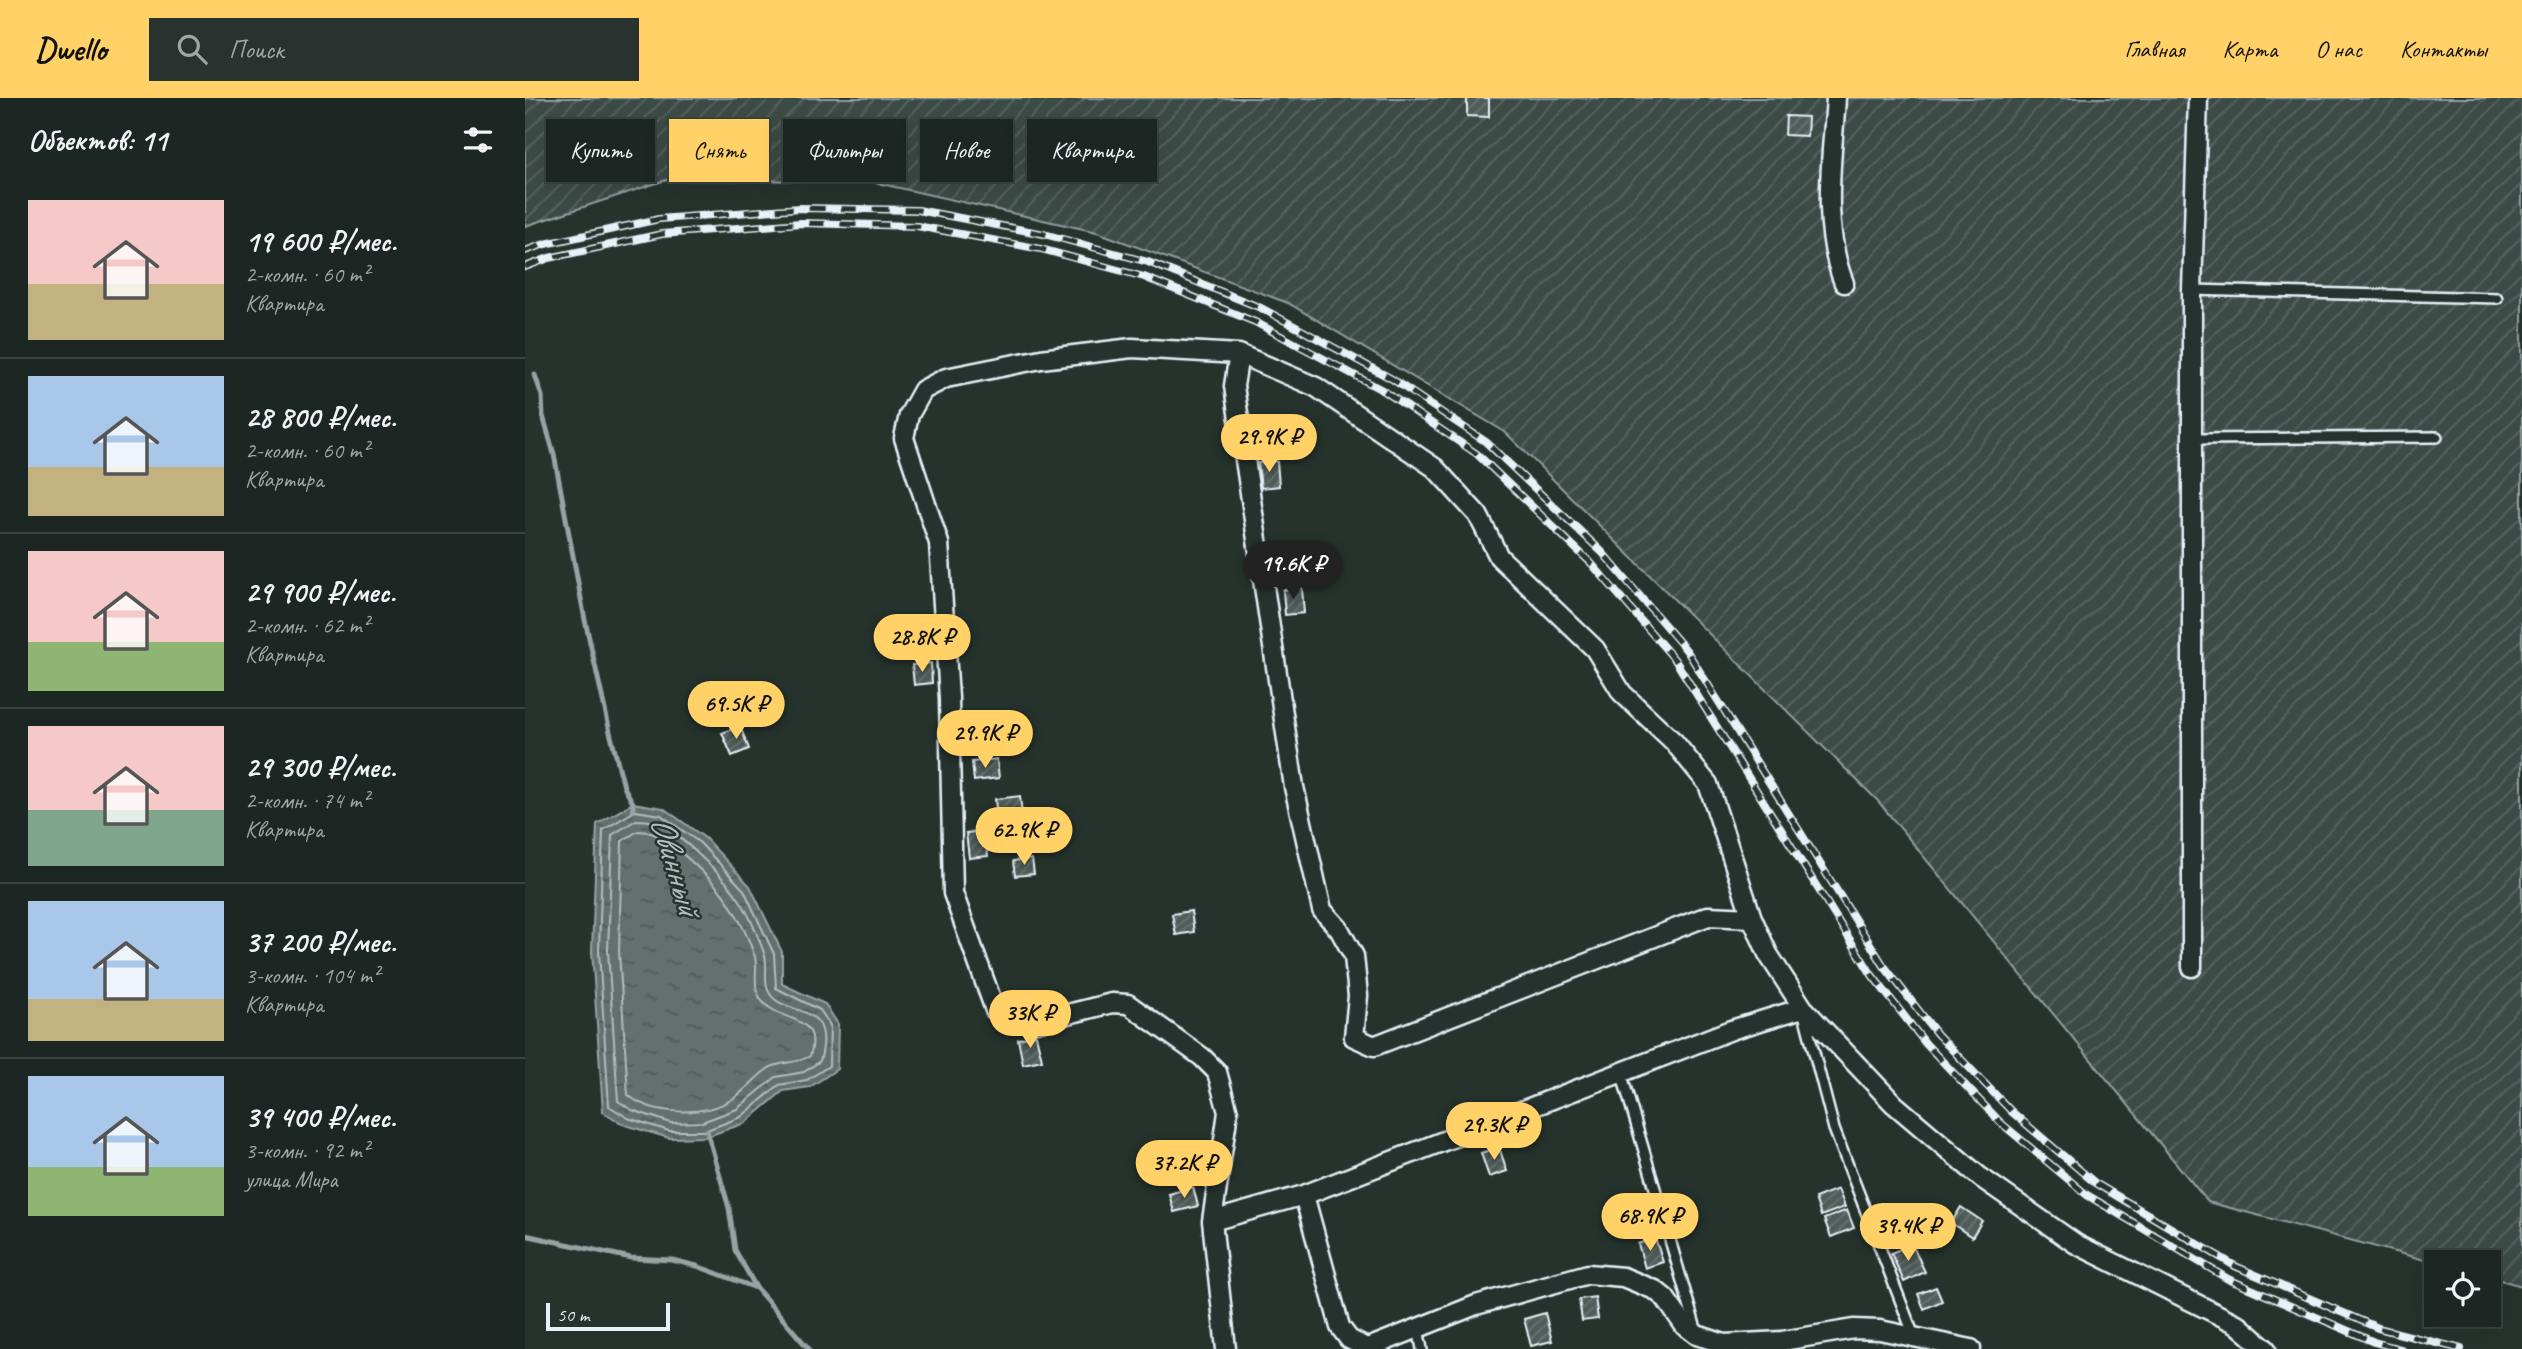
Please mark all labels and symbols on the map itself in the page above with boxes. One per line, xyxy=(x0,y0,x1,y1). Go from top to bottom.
pin: 29.9K ₽ xyxy=(1204,414,1334,474)
pin: 19.6K ₽ xyxy=(1228,542,1358,601)
pin: 28.8K ₽ xyxy=(857,614,987,674)
pin: 69.5K ₽ xyxy=(671,682,801,741)
pin: 29.9K ₽ xyxy=(920,710,1050,770)
pin: 62.9K ₽ xyxy=(959,808,1089,867)
water label: Овинный xyxy=(640,810,714,926)
pin: 33K ₽ xyxy=(981,990,1079,1050)
pin: 29.3K ₽ xyxy=(1429,1102,1559,1162)
pin: 37.2K ₽ xyxy=(1119,1140,1249,1200)
pin: 68.9K ₽ xyxy=(1585,1194,1715,1253)
pin: 39.4K ₽ xyxy=(1843,1204,1973,1263)
scale bar xyxy=(546,1300,670,1332)

